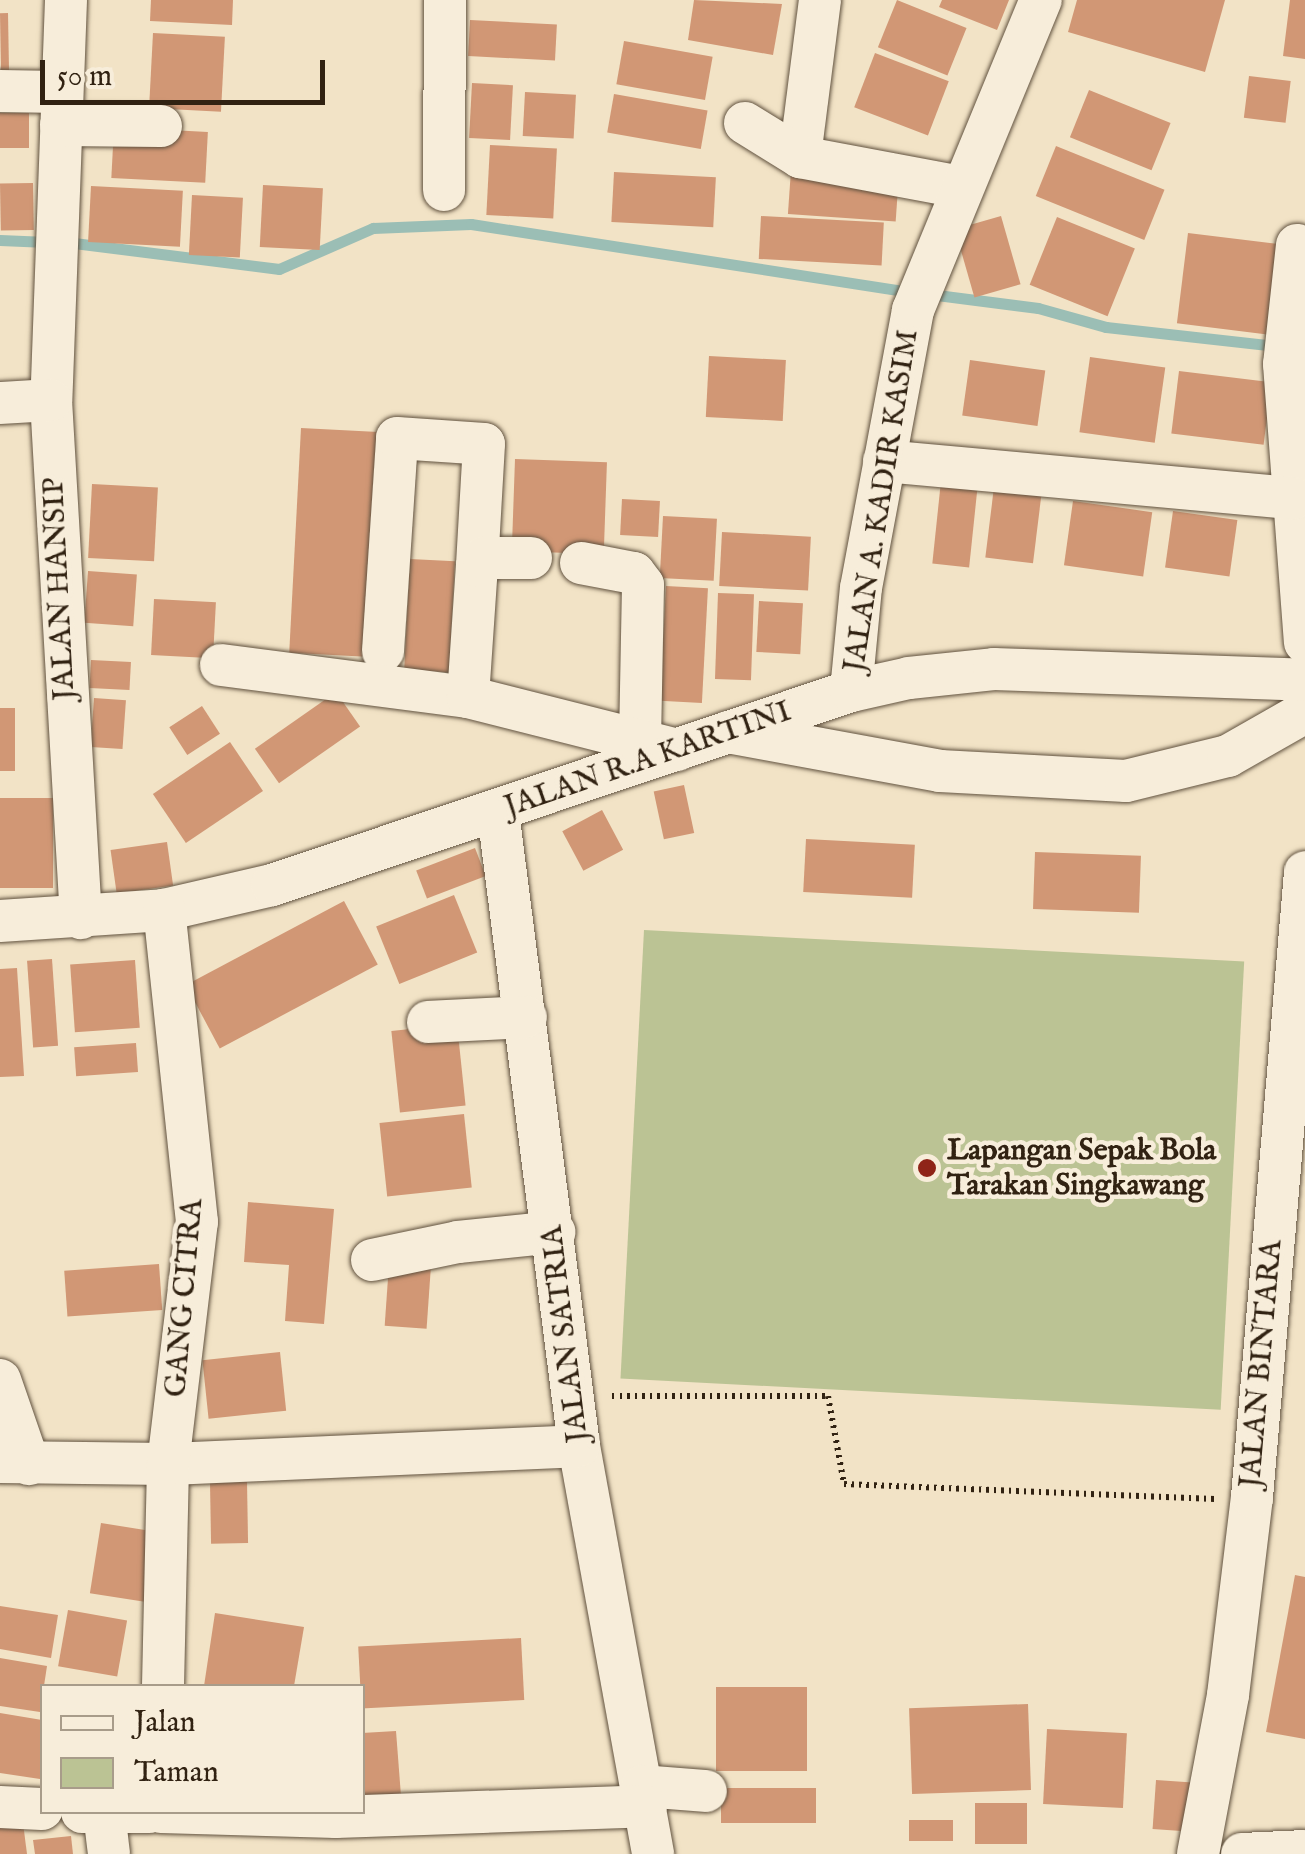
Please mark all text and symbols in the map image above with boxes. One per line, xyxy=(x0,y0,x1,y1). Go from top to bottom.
scale bar xyxy=(45,40,330,102)
text: 50 m xyxy=(57,58,112,96)
street label: JALAN A. KADIR KASIM xyxy=(837,327,927,675)
street label: JALAN HANSIP xyxy=(36,477,84,701)
street label: JALAN R.A KARTINI xyxy=(500,694,796,826)
place label: Lapangan Sepak Bola Tarakan Singkawang xyxy=(947,1133,1216,1204)
marker: Lapangan Sepak Bola Tarakan Singkawang xyxy=(916,1157,938,1179)
street label: GANG CITRA xyxy=(158,1197,212,1399)
street label: JALAN SATRIA xyxy=(535,1223,597,1445)
street label: JALAN BINTARA xyxy=(1233,1239,1291,1489)
legend xyxy=(40,1684,365,1814)
text: Jalan xyxy=(134,1704,196,1742)
text: Taman xyxy=(134,1754,219,1792)

